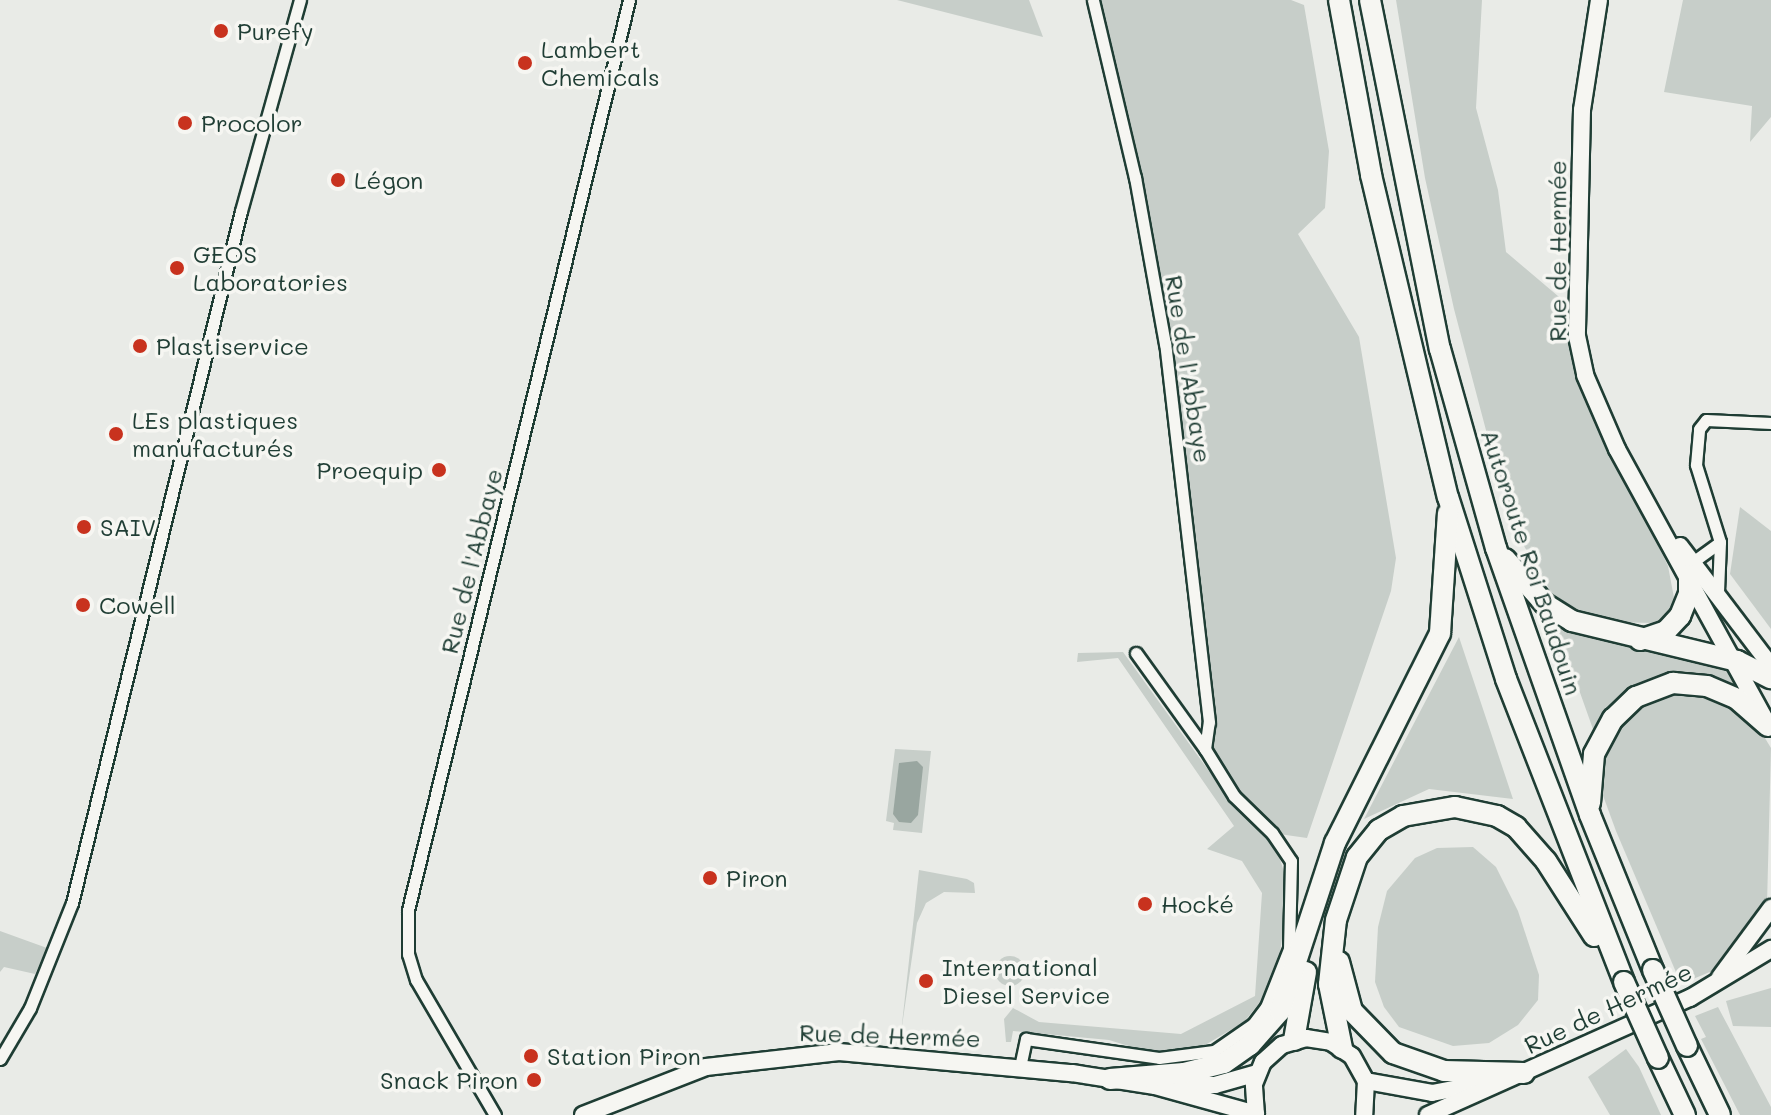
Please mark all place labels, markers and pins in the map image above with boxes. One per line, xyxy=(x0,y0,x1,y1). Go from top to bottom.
place label: Purefy xyxy=(237,17,314,45)
marker: Purefy xyxy=(212,22,230,40)
place label: Lambert Chemicals xyxy=(541,35,660,91)
marker: Lambert Chemicals xyxy=(516,54,534,72)
place label: Procolor xyxy=(201,109,303,137)
marker: Procolor xyxy=(176,114,194,132)
place label: Légon xyxy=(354,166,423,194)
marker: Légon xyxy=(329,171,347,189)
place label: GEOS Laboratories xyxy=(193,240,348,296)
marker: GEOS Laboratories xyxy=(168,259,186,277)
place label: Plastiservice xyxy=(156,332,309,360)
marker: Plastiservice xyxy=(131,337,149,355)
place label: LEs plastiques manufacturés xyxy=(132,406,298,462)
marker: LEs plastiques manufacturés xyxy=(107,425,125,443)
place label: Proequip xyxy=(317,456,423,484)
marker: Proequip xyxy=(430,461,448,479)
place label: SAIV xyxy=(100,513,156,541)
marker: SAIV xyxy=(75,518,93,536)
place label: Cowell xyxy=(99,591,176,619)
marker: Cowell xyxy=(74,596,92,614)
place label: Piron xyxy=(726,864,788,892)
marker: Piron xyxy=(701,869,719,887)
place label: Hocké xyxy=(1161,890,1234,918)
marker: Hocké xyxy=(1136,895,1154,913)
place label: International Diesel Service xyxy=(942,953,1110,1009)
marker: International Diesel Service xyxy=(917,972,935,990)
place label: Station Piron xyxy=(547,1042,701,1070)
marker: Station Piron xyxy=(522,1047,540,1065)
place label: Snack Piron xyxy=(380,1066,518,1094)
marker: Snack Piron xyxy=(525,1071,543,1089)

